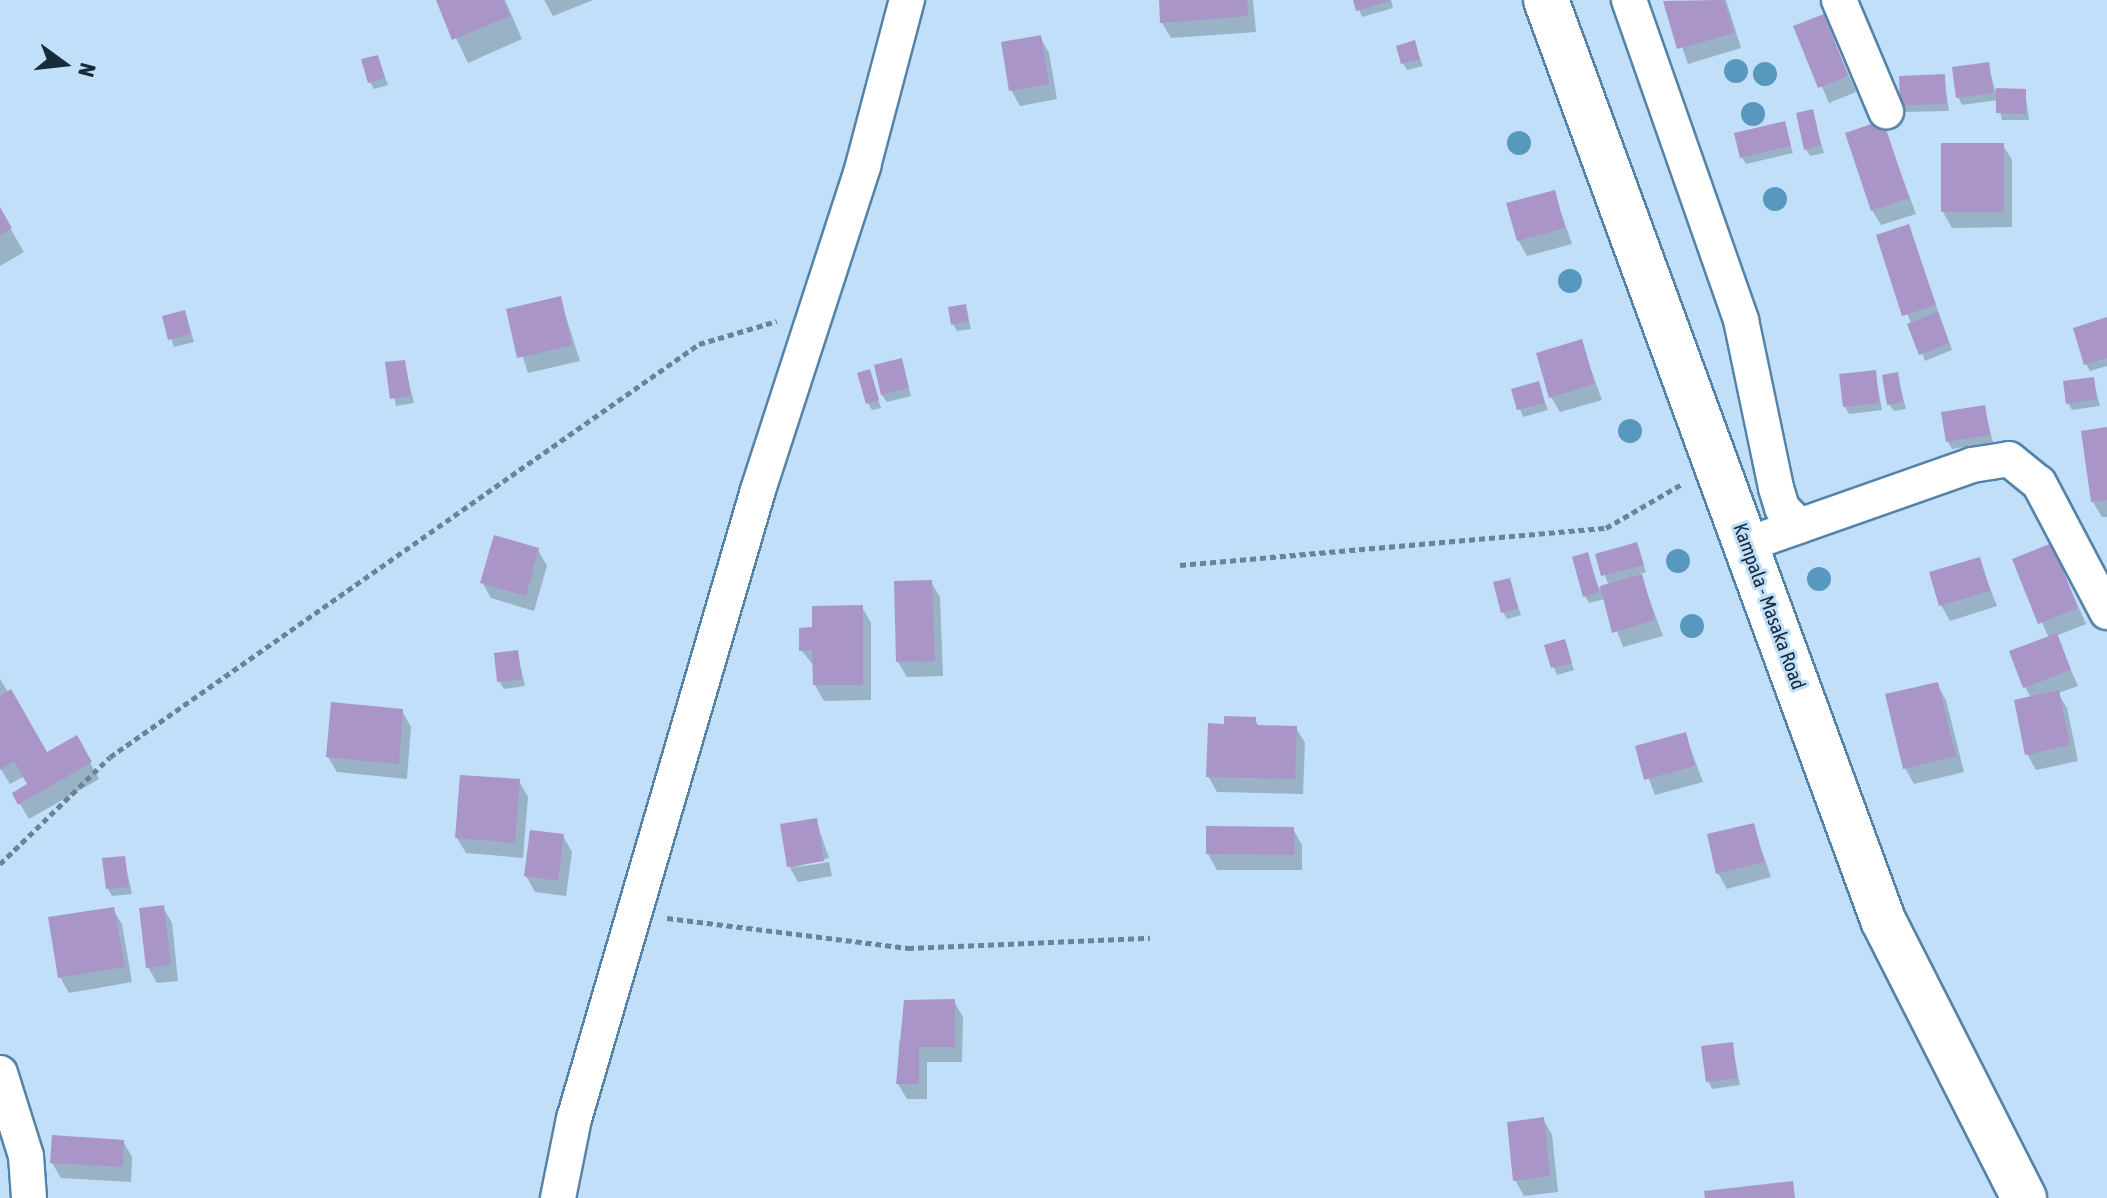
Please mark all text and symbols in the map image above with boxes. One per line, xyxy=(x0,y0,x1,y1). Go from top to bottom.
north arrow xyxy=(24,24,104,104)
text: N xyxy=(73,61,101,80)
street label: Kampala - Masaka Road xyxy=(1729,520,1811,692)

